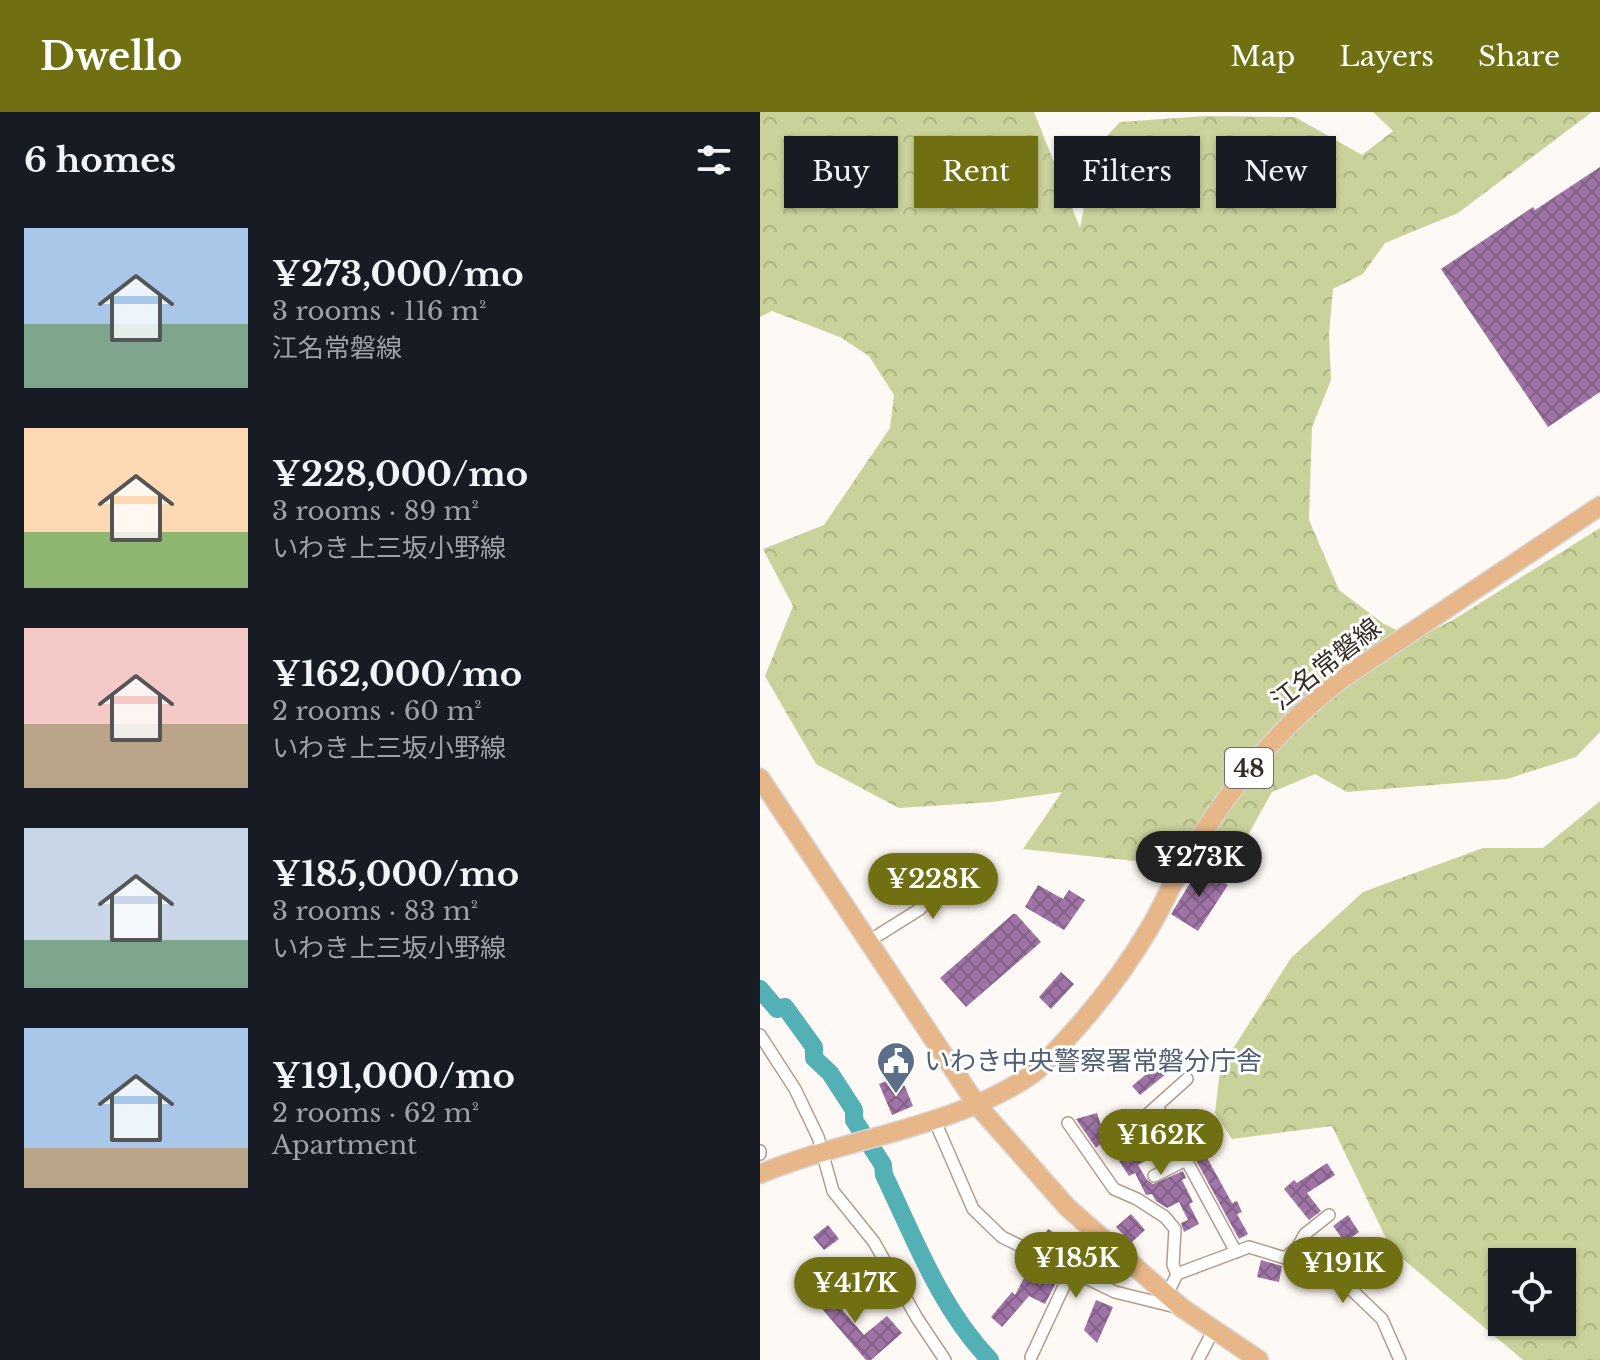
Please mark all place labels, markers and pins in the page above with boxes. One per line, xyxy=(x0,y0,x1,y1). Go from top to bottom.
pin: ¥273K xyxy=(1143,831,1255,899)
pin: ¥228K xyxy=(877,853,989,921)
public building icon: いわき中央警察署常磐分庁舎 xyxy=(875,1040,917,1095)
place label: いわき中央警察署常磐分庁舎 xyxy=(924,1045,1262,1077)
pin: ¥162K xyxy=(1105,1109,1217,1177)
pin: ¥185K xyxy=(1020,1232,1132,1300)
pin: ¥191K xyxy=(1287,1237,1399,1305)
pin: ¥417K xyxy=(799,1257,911,1325)

